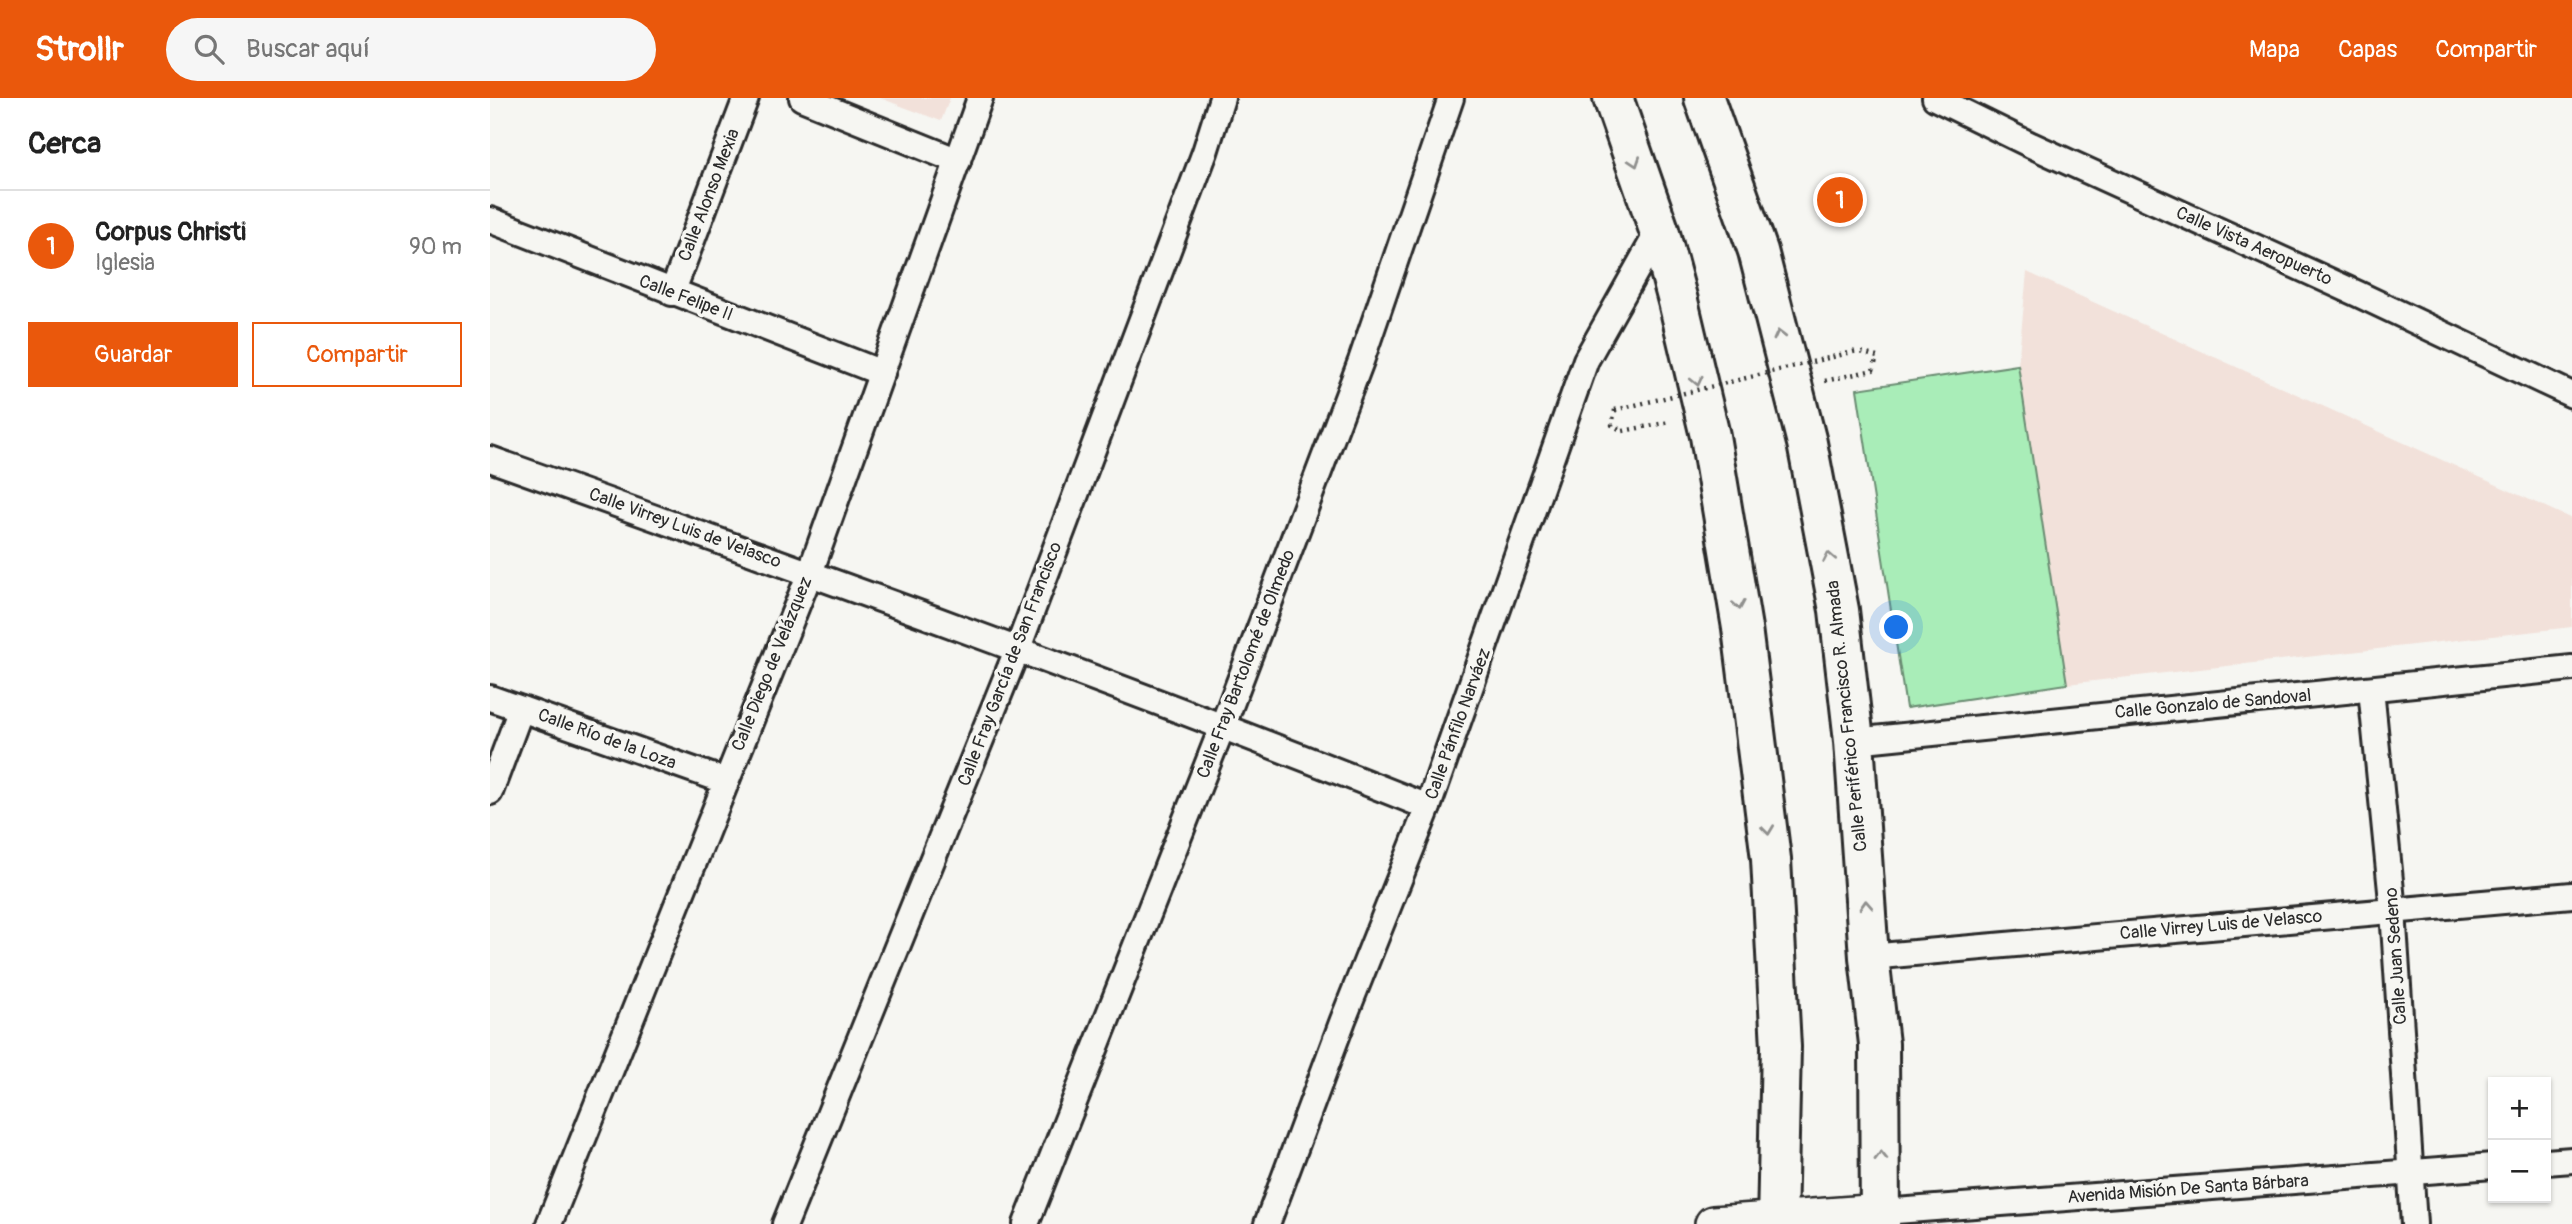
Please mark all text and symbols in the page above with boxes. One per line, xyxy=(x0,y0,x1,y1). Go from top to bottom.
search box xyxy=(166,18,656,81)
text: Strollr xyxy=(35,29,124,70)
icon: search xyxy=(190,30,228,68)
text: Buscar aquí xyxy=(246,33,370,65)
text: Mapa xyxy=(2249,35,2300,64)
text: Capas xyxy=(2338,35,2397,64)
text: Compartir xyxy=(2435,35,2537,64)
text: Cerca xyxy=(28,125,101,162)
street label: Calle Alonso Mexia xyxy=(673,125,745,265)
one-way arrow xyxy=(1627,156,1641,168)
pin: 1 xyxy=(1817,174,1863,226)
street label: Calle Vista Aeropuerto xyxy=(2172,201,2336,291)
text: Corpus Christi xyxy=(95,216,246,248)
text: 1 xyxy=(47,232,56,261)
text: 90 m xyxy=(409,232,462,261)
text: Iglesia xyxy=(95,248,155,277)
street label: Calle Felipe II xyxy=(636,270,736,326)
button: Guardar xyxy=(28,322,238,387)
button: Compartir xyxy=(252,322,462,387)
one-way arrow xyxy=(1773,329,1787,341)
one-way arrow xyxy=(1689,375,1703,387)
street label: Calle Virrey Luis de Velasco xyxy=(586,482,785,574)
street label: Calle Fray García de San Francisco xyxy=(953,538,1067,789)
street label: Calle Fray Bartolomé de Olmedo xyxy=(1192,546,1300,782)
one-way arrow xyxy=(1822,551,1837,563)
street label: Calle Diego de Velázquez xyxy=(726,573,818,755)
street label: Calle Periférico Francisco R. Almada xyxy=(1821,579,1873,853)
one-way arrow xyxy=(1731,599,1746,611)
your location xyxy=(1879,610,1913,644)
street label: Calle Pánfilo Narváez xyxy=(1420,645,1496,803)
street label: Calle Gonzalo de Sandoval xyxy=(2114,684,2312,724)
street label: Calle Río de la Loza xyxy=(535,703,679,775)
one-way arrow xyxy=(1760,825,1775,836)
street label: Calle Juan Sedeno xyxy=(2380,886,2412,1025)
one-way arrow xyxy=(1859,899,1874,910)
street label: Calle Virrey Luis de Velasco xyxy=(2119,905,2323,945)
map controls xyxy=(2488,1077,2551,1203)
button: + xyxy=(2488,1077,2551,1140)
button: − xyxy=(2488,1140,2551,1203)
one-way arrow xyxy=(1873,1150,1889,1161)
street label: Avenida Misión De Santa Bárbara xyxy=(2066,1169,2310,1209)

